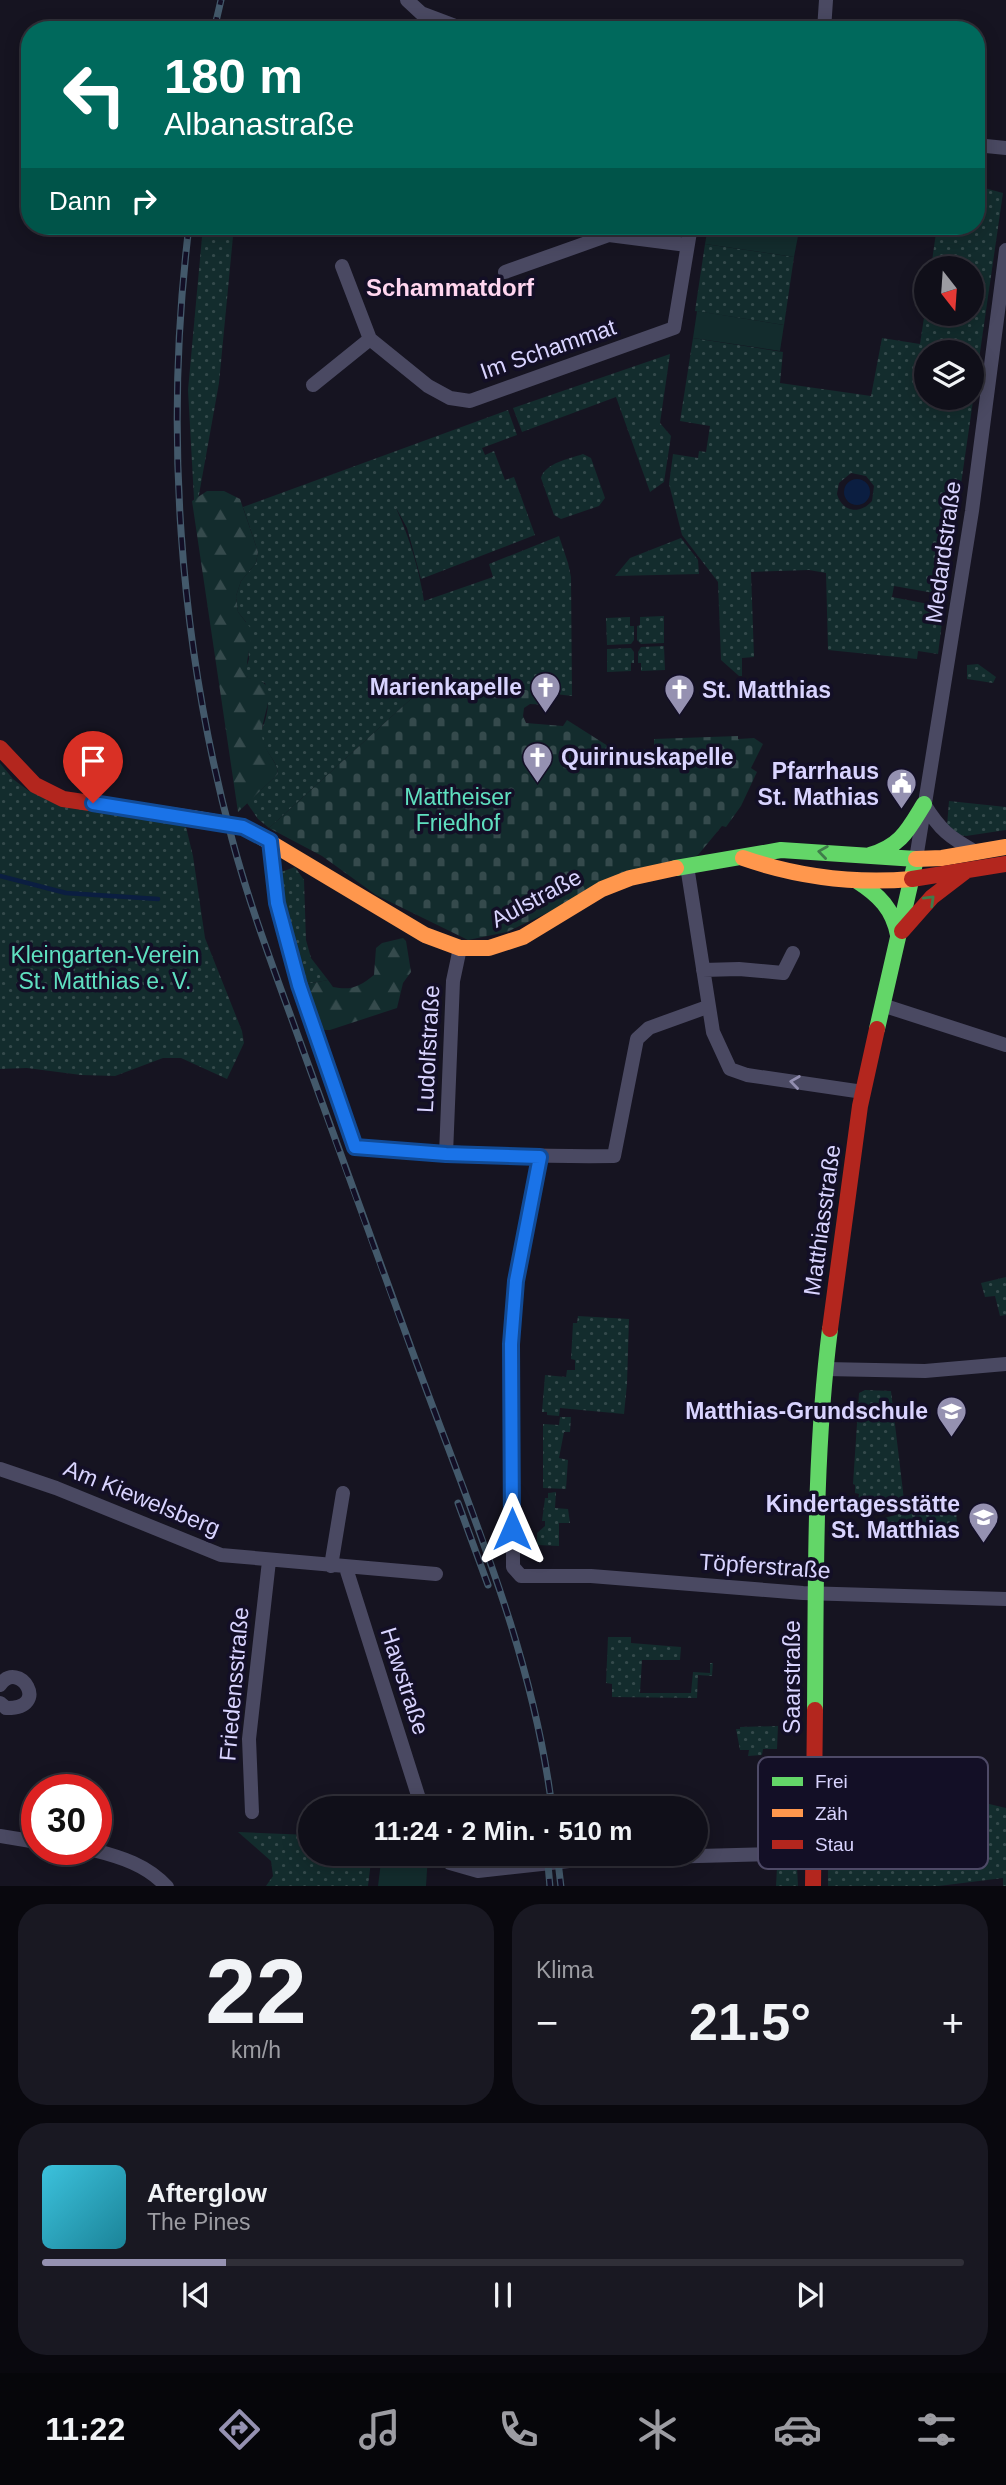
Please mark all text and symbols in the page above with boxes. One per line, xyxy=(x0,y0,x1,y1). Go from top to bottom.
icon: left xyxy=(49,49,140,140)
text: 180 m xyxy=(164,49,303,103)
text: Albanastraße xyxy=(164,106,354,142)
icon: right xyxy=(125,182,163,220)
text: Dann xyxy=(49,186,111,216)
north arrow xyxy=(914,256,984,326)
map controls xyxy=(914,256,984,410)
district label: Schammatdorf xyxy=(366,274,535,301)
street label: Im Schammat xyxy=(477,313,620,384)
button: layers xyxy=(914,340,984,410)
street label: Medardstraße xyxy=(920,479,966,625)
church icon: Marienkapelle xyxy=(528,670,562,714)
church icon: St. Matthias xyxy=(662,673,696,717)
place label: Marienkapelle xyxy=(370,674,522,700)
place label: St. Matthias xyxy=(702,677,831,703)
pin xyxy=(63,731,123,803)
church icon: Quirinuskapelle xyxy=(521,740,555,784)
icon: arrive xyxy=(74,742,112,780)
place label: Quirinuskapelle xyxy=(561,744,734,770)
place label: Pfarrhaus St. Mathias xyxy=(758,758,879,810)
public building icon: Pfarrhaus St. Mathias xyxy=(885,767,919,811)
park label: Mattheiser Friedhof xyxy=(404,784,512,836)
one-way arrow xyxy=(817,845,829,860)
street label: Aulstraße xyxy=(486,863,586,933)
one-way arrow xyxy=(922,896,935,909)
park label: Kleingarten-Verein St. Matthias e. V. xyxy=(10,942,200,994)
street label: Ludolfstraße xyxy=(412,984,444,1114)
one-way arrow xyxy=(790,1075,801,1090)
street label: Matthiasstraße xyxy=(799,1143,845,1297)
school or university icon: Matthias-Grundschule xyxy=(934,1394,968,1438)
place label: Matthias-Grundschule xyxy=(685,1398,928,1424)
street label: Am Kiewelsberg xyxy=(60,1455,224,1541)
place label: Kindertagesstätte St. Matthias xyxy=(766,1491,960,1543)
position arrow xyxy=(475,1492,549,1566)
school or university icon: Kindertagesstätte St. Matthias xyxy=(966,1500,1000,1544)
street label: Töpferstraße xyxy=(698,1548,832,1584)
street label: Friedensstraße xyxy=(214,1606,254,1762)
street label: Saarstraße xyxy=(779,1620,805,1734)
street label: Hawstraße xyxy=(375,1624,435,1738)
legend xyxy=(758,1757,988,1869)
text: Frei xyxy=(815,1771,848,1792)
speed limit sign: 30 xyxy=(21,1774,112,1865)
text: Zäh xyxy=(815,1803,848,1824)
text: 11:24 · 2 Min. · 510 m xyxy=(374,1816,632,1846)
text: Stau xyxy=(815,1834,854,1855)
text: 22 xyxy=(205,1941,307,2042)
text: Klima xyxy=(536,1957,594,1983)
text: 21.5° xyxy=(689,1993,811,2051)
text: − xyxy=(536,2002,558,2044)
text: + xyxy=(942,2002,964,2044)
text: km/h xyxy=(231,2037,281,2063)
text: Afterglow xyxy=(147,2178,267,2208)
text: The Pines xyxy=(147,2209,251,2235)
icon: previous xyxy=(177,2276,215,2314)
icon: pause xyxy=(484,2276,522,2314)
icon: next xyxy=(791,2276,829,2314)
icon: directions xyxy=(215,2405,264,2454)
icon: music xyxy=(355,2405,404,2454)
icon: phone xyxy=(494,2405,543,2454)
icon: climate xyxy=(633,2405,682,2454)
icon: car xyxy=(773,2405,822,2454)
icon: filters xyxy=(912,2405,961,2454)
text: 11:22 xyxy=(45,2411,125,2447)

